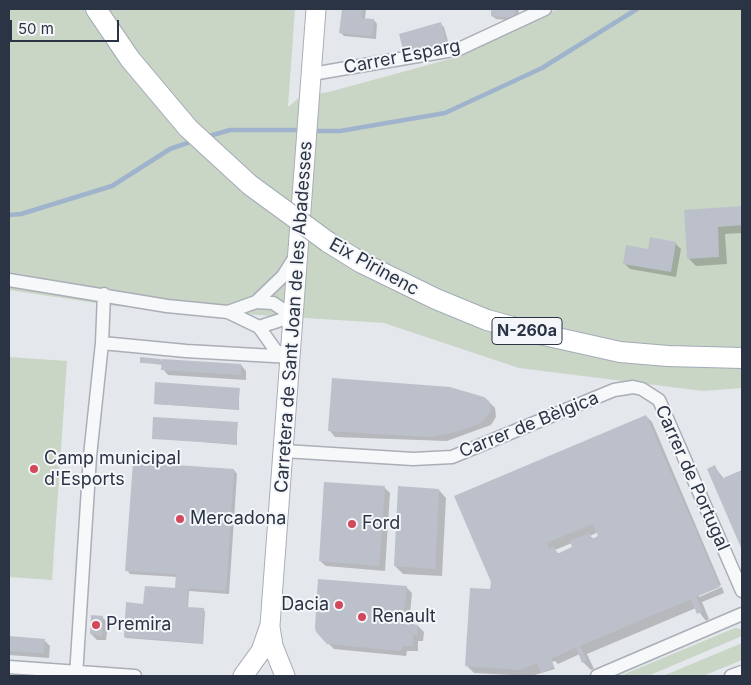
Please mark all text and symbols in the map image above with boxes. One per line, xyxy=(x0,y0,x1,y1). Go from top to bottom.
scale bar xyxy=(12,10,121,42)
text: 50 m xyxy=(18,19,54,38)
street label: Carrer Esparg xyxy=(342,35,462,79)
street label: Carretera de Sant Joan de les Abadesses xyxy=(271,140,317,494)
street label: Eix Pirinenc xyxy=(325,233,423,301)
road number: N-260a xyxy=(492,318,562,344)
street label: Carrer de Bèlgica xyxy=(456,387,602,463)
street label: Carrer de Portugal xyxy=(650,402,734,554)
place label: Camp municipal d'Esports xyxy=(44,448,181,490)
marker: Camp municipal d'Esports xyxy=(28,463,40,475)
place label: Mercadona xyxy=(190,508,286,530)
marker: Mercadona xyxy=(174,513,186,525)
place label: Ford xyxy=(362,513,400,535)
marker: Ford xyxy=(346,518,358,530)
place label: Dacia xyxy=(281,594,329,616)
marker: Dacia xyxy=(333,599,345,611)
place label: Renault xyxy=(372,606,436,628)
marker: Renault xyxy=(356,611,368,623)
place label: Premira xyxy=(106,614,171,636)
marker: Premira xyxy=(90,619,102,631)

